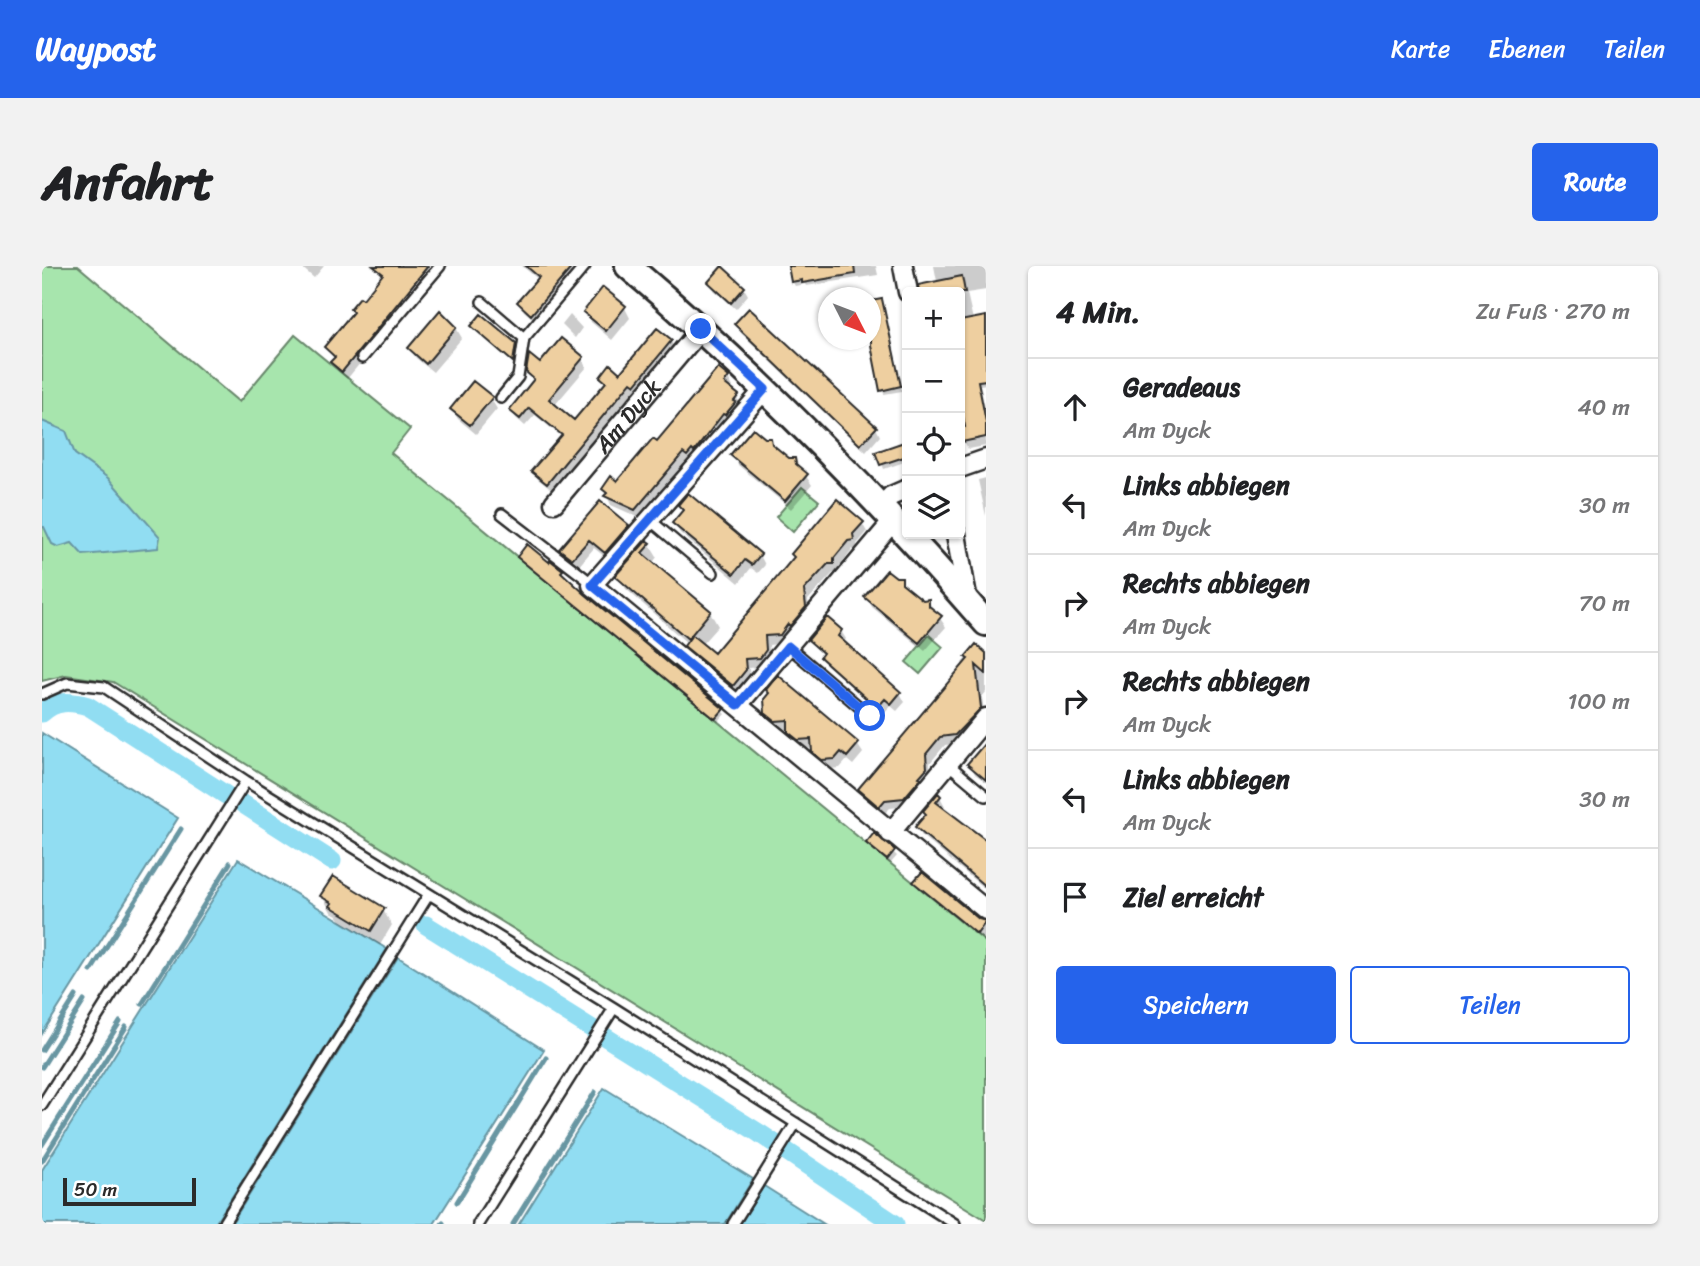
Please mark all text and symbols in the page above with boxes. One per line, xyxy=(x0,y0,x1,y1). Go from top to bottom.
text: Waypost xyxy=(35,20,156,78)
text: Karte xyxy=(1391,28,1450,70)
text: Ebenen xyxy=(1488,28,1566,70)
text: Teilen xyxy=(1604,28,1665,70)
text: Anfahrt xyxy=(42,139,214,226)
button: Route xyxy=(1532,143,1658,221)
text: 4 Min. xyxy=(1056,285,1141,339)
north arrow xyxy=(818,287,881,350)
map controls xyxy=(902,287,965,539)
button: + xyxy=(902,287,965,350)
text: Zu Fuß · 270 m xyxy=(1476,291,1630,332)
route end xyxy=(685,313,716,344)
button: − xyxy=(902,350,965,413)
text: Geradeaus xyxy=(1123,364,1240,410)
street label: Am Dyck xyxy=(583,368,672,464)
text: 40 m xyxy=(1577,387,1630,428)
icon: ahead xyxy=(1056,388,1094,426)
text: Am Dyck xyxy=(1123,410,1211,451)
button: locate xyxy=(902,413,965,476)
text: Links abbiegen xyxy=(1123,462,1290,508)
button: layers xyxy=(902,476,965,539)
text: 30 m xyxy=(1579,485,1630,526)
icon: left xyxy=(1056,486,1094,524)
text: Am Dyck xyxy=(1123,508,1211,549)
text: Rechts abbiegen xyxy=(1123,560,1310,606)
text: 70 m xyxy=(1579,583,1630,624)
icon: right xyxy=(1056,584,1094,622)
text: Am Dyck xyxy=(1123,606,1211,647)
text: Rechts abbiegen xyxy=(1123,658,1310,704)
text: 100 m xyxy=(1567,681,1630,722)
icon: right xyxy=(1056,682,1094,720)
route start xyxy=(854,700,885,731)
text: Am Dyck xyxy=(1123,704,1211,745)
text: Links abbiegen xyxy=(1123,756,1290,802)
text: 30 m xyxy=(1579,779,1630,820)
icon: left xyxy=(1056,780,1094,818)
text: Am Dyck xyxy=(1123,802,1211,843)
text: Ziel erreicht xyxy=(1123,874,1263,920)
icon: arrive xyxy=(1056,878,1094,916)
button: Speichern xyxy=(1056,966,1336,1044)
button: Teilen xyxy=(1350,966,1630,1044)
text: 50 m xyxy=(74,1173,117,1206)
scale bar xyxy=(63,1175,196,1207)

